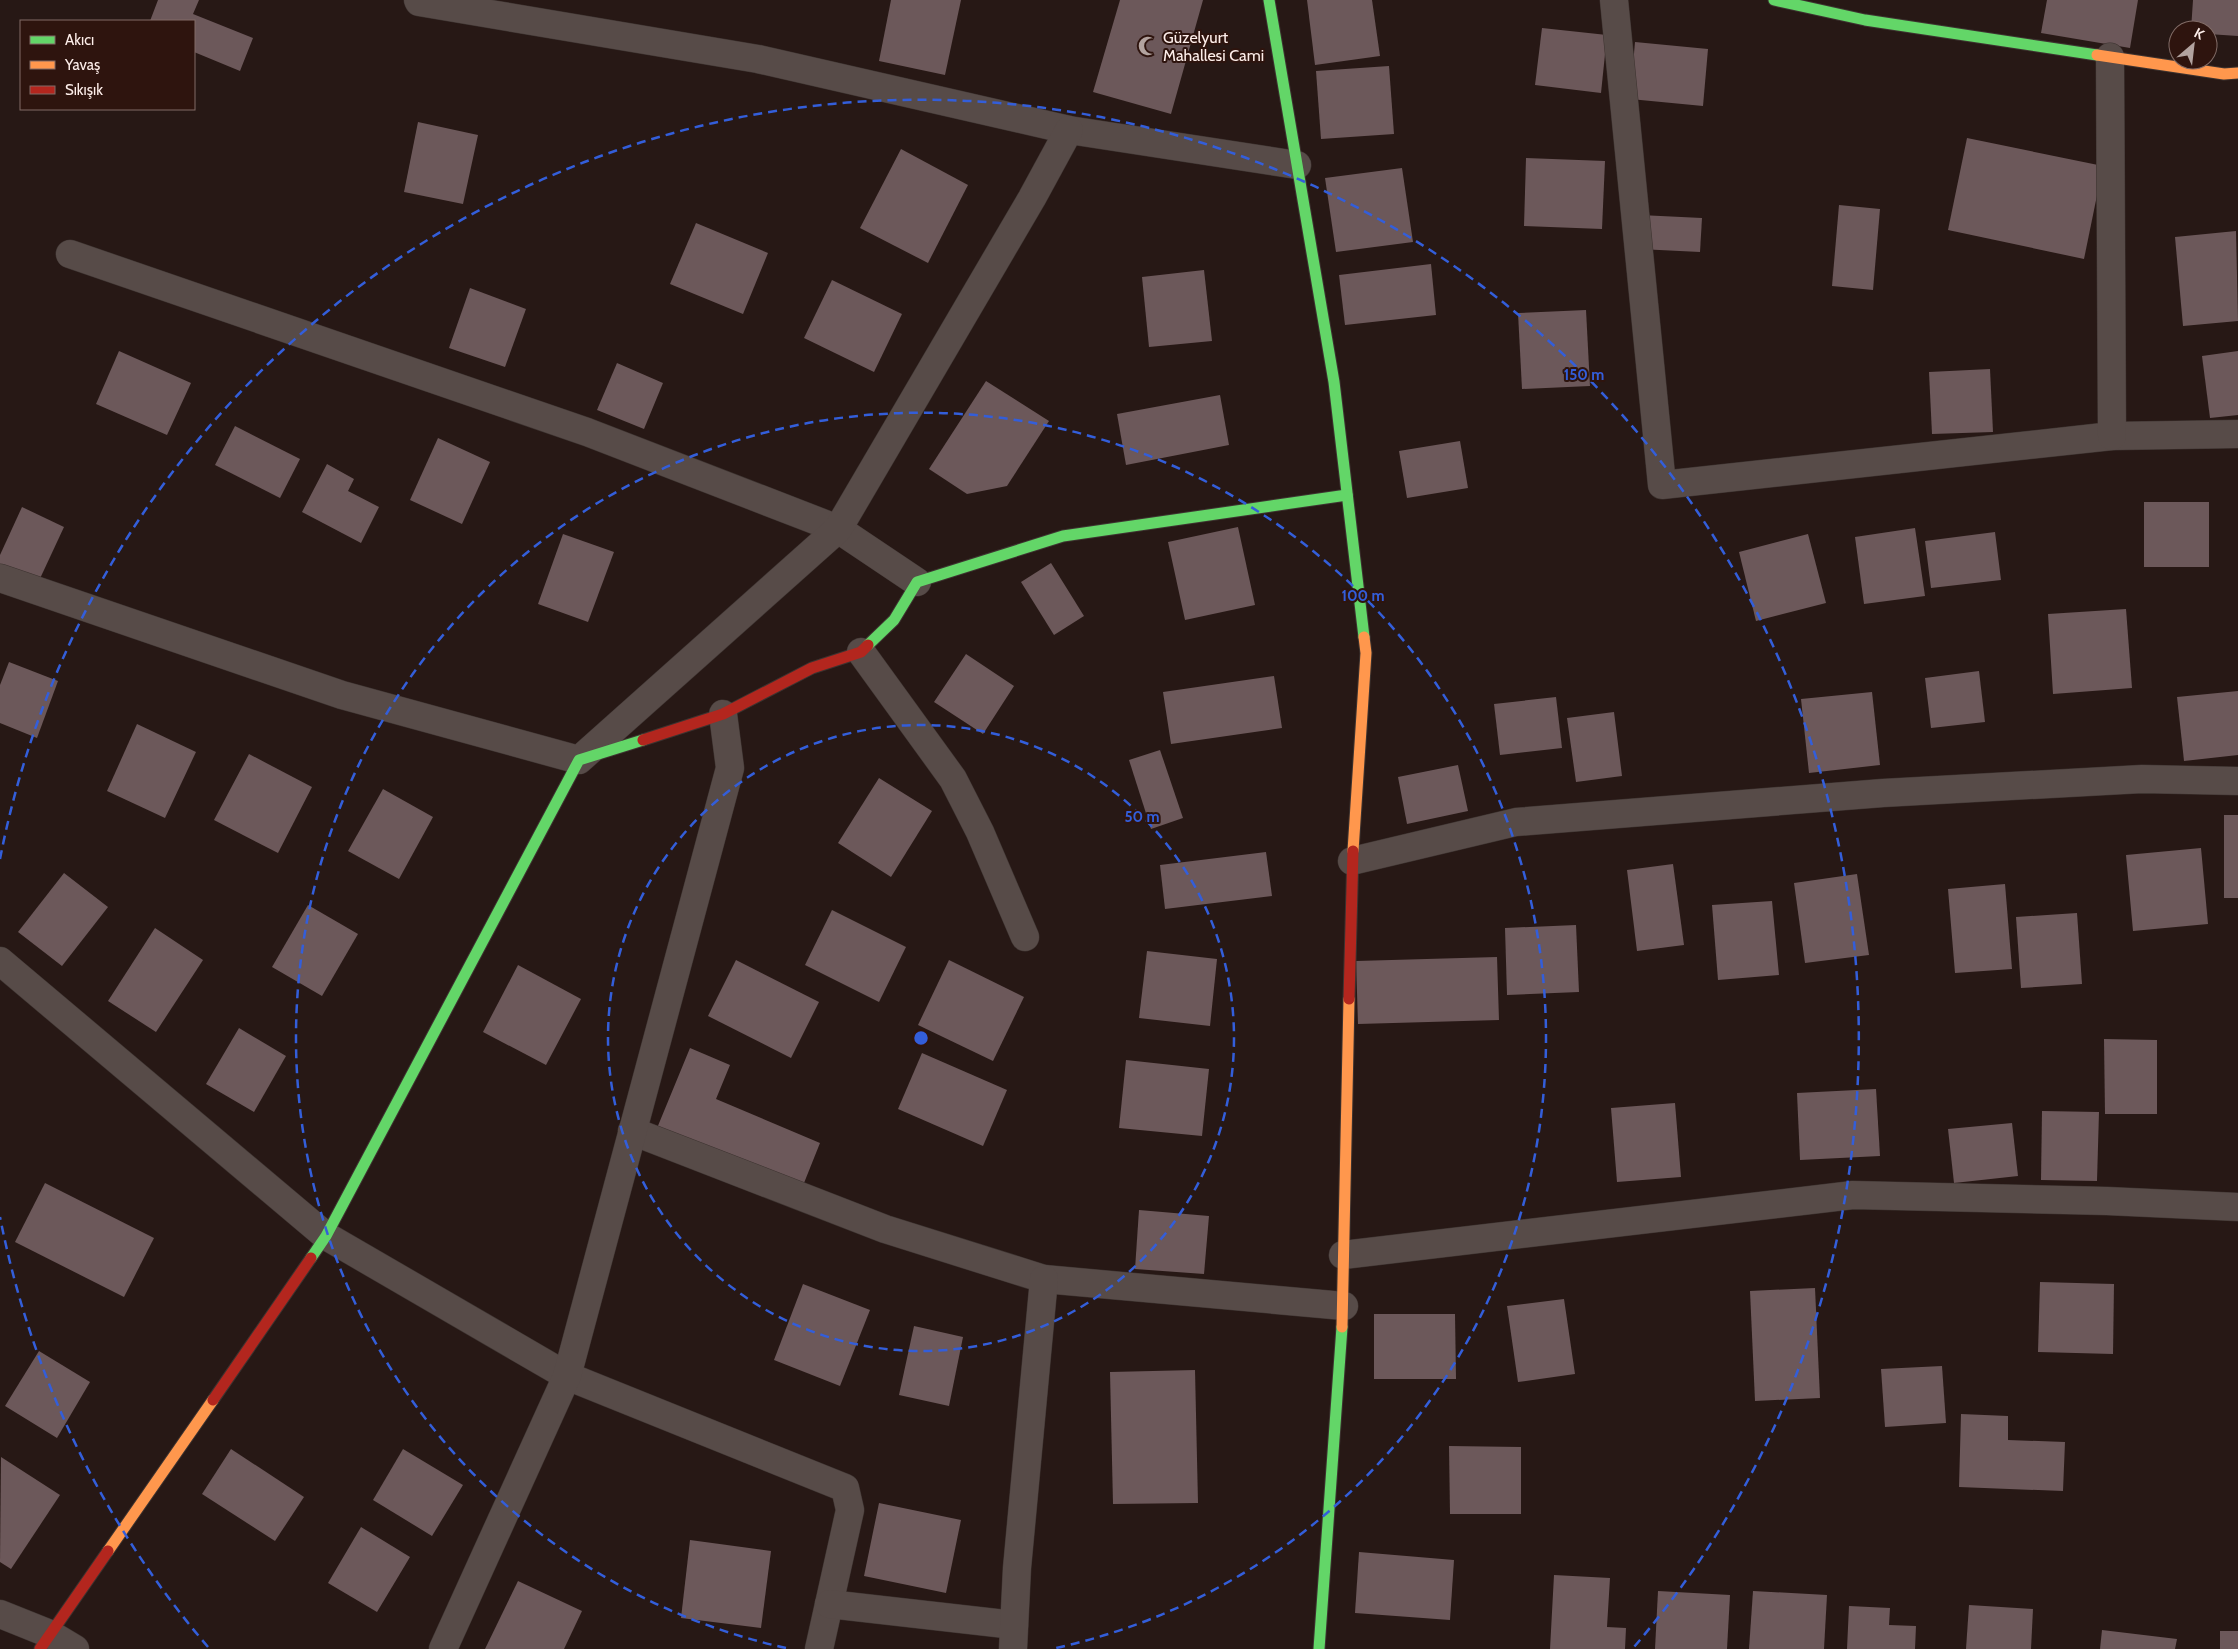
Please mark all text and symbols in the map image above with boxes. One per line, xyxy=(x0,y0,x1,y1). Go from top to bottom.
legend xyxy=(20,20,195,110)
north arrow xyxy=(2168,20,2218,70)
text: K xyxy=(2191,24,2207,44)
place label: Güzelyurt Mahallesi Cami xyxy=(1163,28,1264,65)
text: Akıcı xyxy=(65,31,94,49)
mosque icon: Güzelyurt Mahallesi Cami xyxy=(1137,35,1159,57)
text: Yavaş xyxy=(64,56,100,74)
text: Sıkışık xyxy=(65,81,103,99)
text: 150 m xyxy=(1564,366,1604,384)
text: 100 m xyxy=(1341,587,1385,605)
text: 50 m xyxy=(1124,808,1160,826)
centre of rings xyxy=(912,1029,930,1047)

